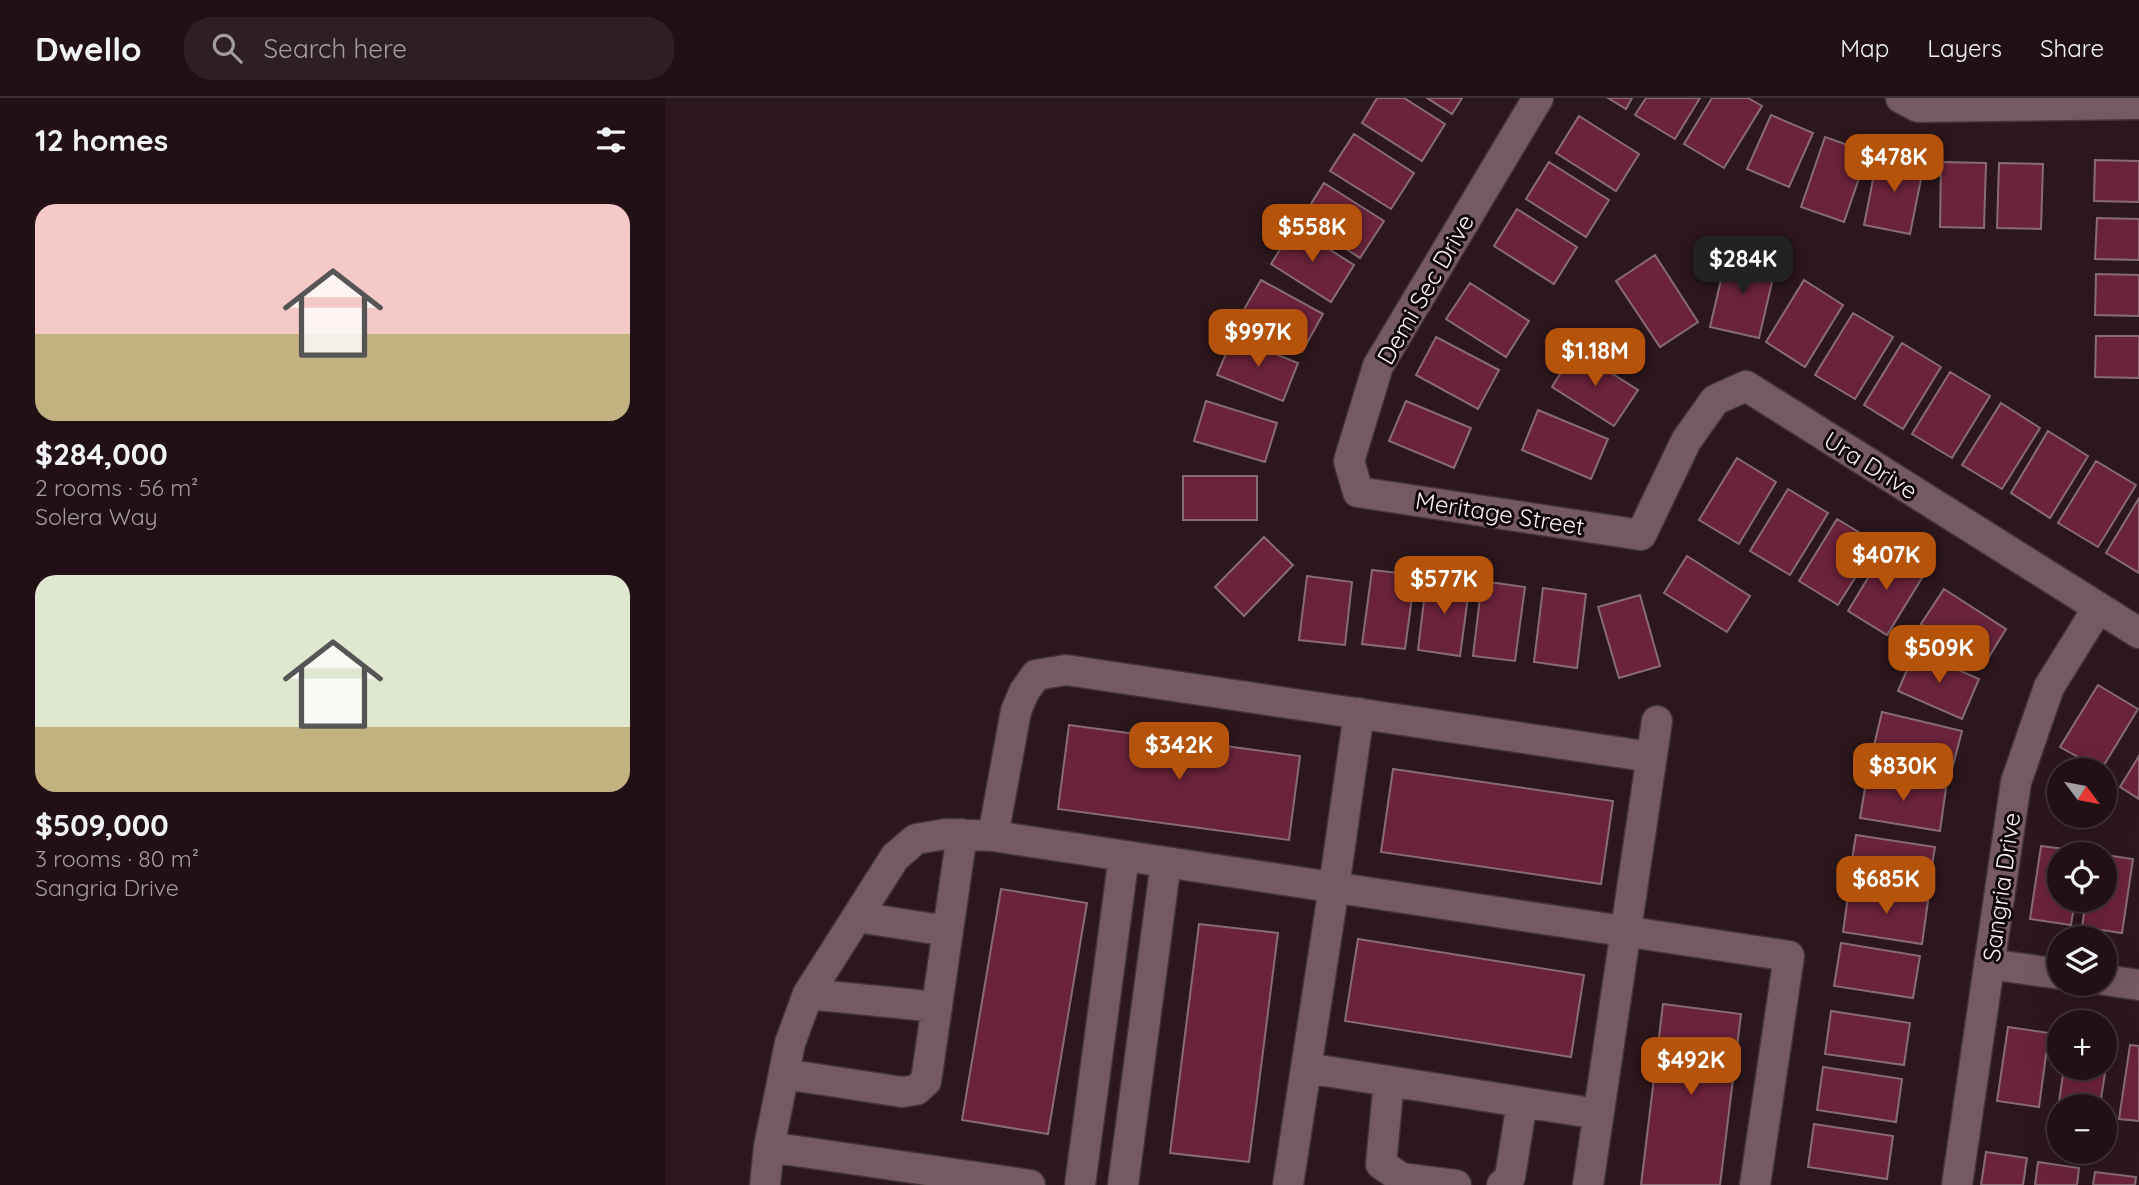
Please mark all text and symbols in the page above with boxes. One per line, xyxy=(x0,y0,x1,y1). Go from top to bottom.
search box xyxy=(184,17,674,80)
text: Dwello xyxy=(35,28,142,69)
icon: search xyxy=(208,29,246,67)
text: Search here xyxy=(264,32,407,65)
text: Map xyxy=(1840,33,1889,63)
text: Layers xyxy=(1927,33,2002,63)
text: Share xyxy=(2040,33,2104,63)
text: 12 homes xyxy=(35,121,168,159)
icon: filters xyxy=(592,121,630,159)
pin: $478K xyxy=(1845,134,1943,194)
text: $478K xyxy=(1861,142,1927,171)
pin: $558K xyxy=(1263,204,1361,264)
street label: Demi Sec Drive xyxy=(1370,209,1480,369)
text: $558K xyxy=(1278,212,1346,241)
pin: $284K xyxy=(1694,236,1792,296)
text: $284K xyxy=(1709,244,1777,273)
icon: home xyxy=(270,250,396,376)
pin: $997K xyxy=(1209,310,1307,369)
text: $997K xyxy=(1225,317,1291,346)
pin: $1.18M xyxy=(1538,328,1652,388)
text: $1.18M xyxy=(1561,336,1629,365)
street label: Ura Drive xyxy=(1819,424,1923,506)
text: $284,000 xyxy=(35,435,168,473)
text: 2 rooms · 56 m² xyxy=(35,473,198,502)
street label: Meritage Street xyxy=(1413,485,1587,541)
text: Solera Way xyxy=(35,502,158,531)
pin: $407K xyxy=(1837,532,1935,592)
text: $407K xyxy=(1852,540,1920,569)
pin: $577K xyxy=(1395,556,1493,616)
text: $577K xyxy=(1410,564,1478,593)
icon: home xyxy=(270,621,396,747)
pin: $509K xyxy=(1890,626,1988,685)
text: $509K xyxy=(1904,633,1974,662)
pin: $342K xyxy=(1130,722,1228,782)
text: $342K xyxy=(1145,730,1213,759)
pin: $830K xyxy=(1854,744,1952,803)
text: $830K xyxy=(1869,751,1937,780)
north arrow xyxy=(2047,758,2117,828)
map controls xyxy=(2047,758,2117,1164)
text: $509,000 xyxy=(35,806,169,844)
street label: Sangria Drive xyxy=(1976,811,2026,963)
button: locate xyxy=(2047,842,2117,912)
text: 3 rooms · 80 m² xyxy=(35,844,199,873)
pin: $685K xyxy=(1837,856,1935,916)
text: $685K xyxy=(1852,864,1920,893)
text: Sangria Drive xyxy=(35,873,179,902)
button: layers xyxy=(2047,926,2117,996)
button: + xyxy=(2047,1010,2117,1080)
pin: $492K xyxy=(1642,1038,1740,1097)
text: $492K xyxy=(1657,1045,1725,1074)
button: − xyxy=(2047,1094,2117,1164)

